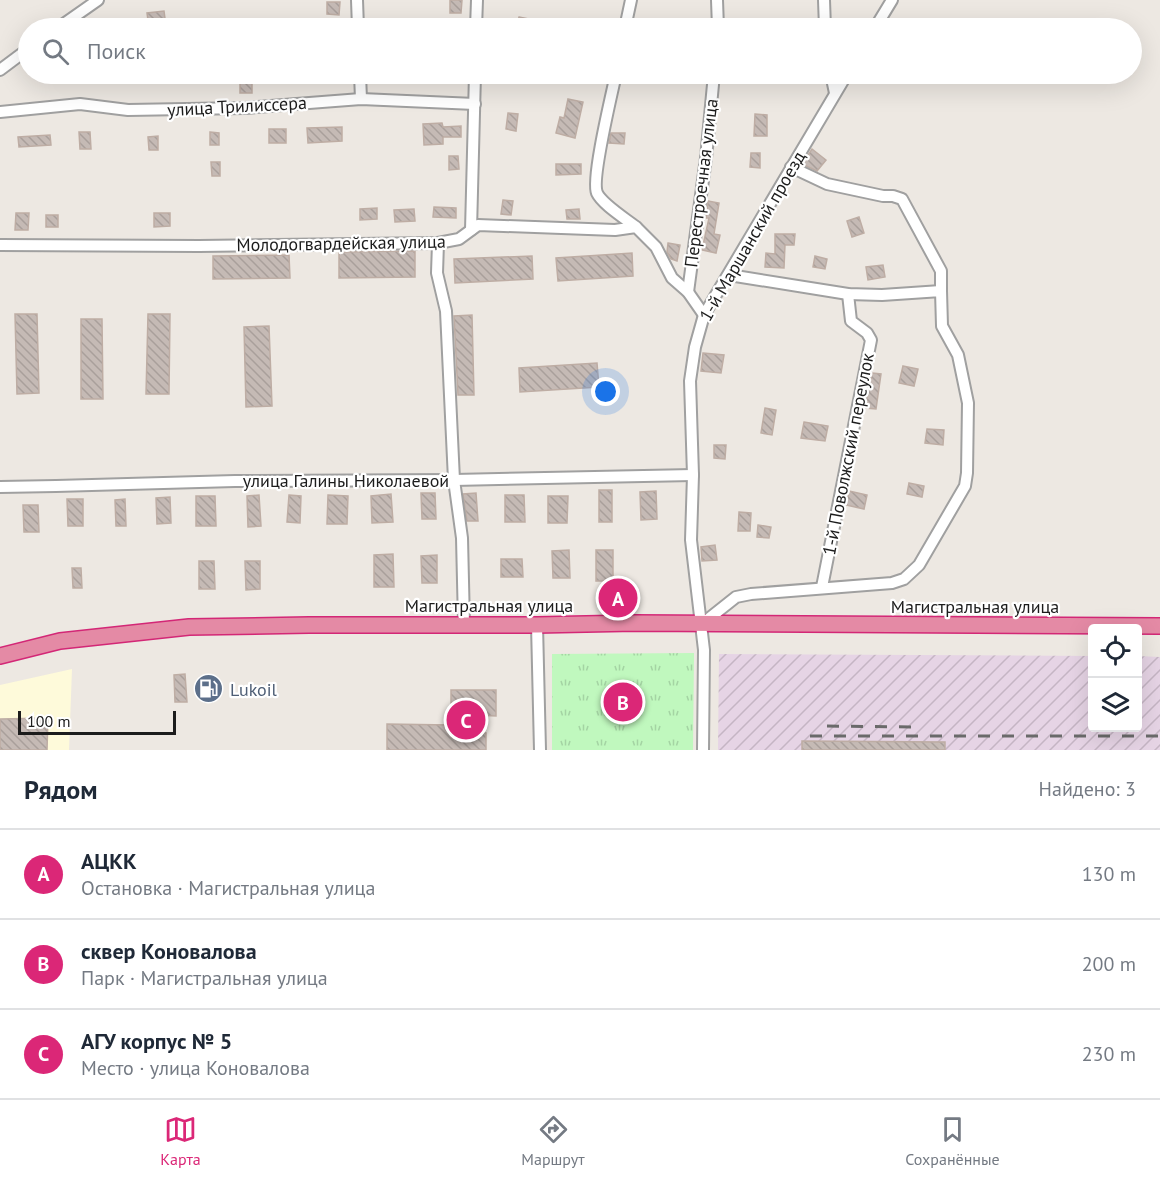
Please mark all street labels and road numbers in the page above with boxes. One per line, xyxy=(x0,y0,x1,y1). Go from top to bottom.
street label: улица Трилиссера xyxy=(167,91,307,121)
street label: Перестроечная улица xyxy=(679,97,723,269)
street label: 1-й Маршанский проезд xyxy=(694,147,810,325)
street label: Молодогвардейская улица xyxy=(236,230,446,256)
street label: 1-й Поволжский переулок xyxy=(817,350,879,557)
street label: улица Галины Николаевой xyxy=(243,469,449,492)
street label: Магистральная улица xyxy=(405,594,573,617)
street label: Магистральная улица xyxy=(891,595,1059,618)

